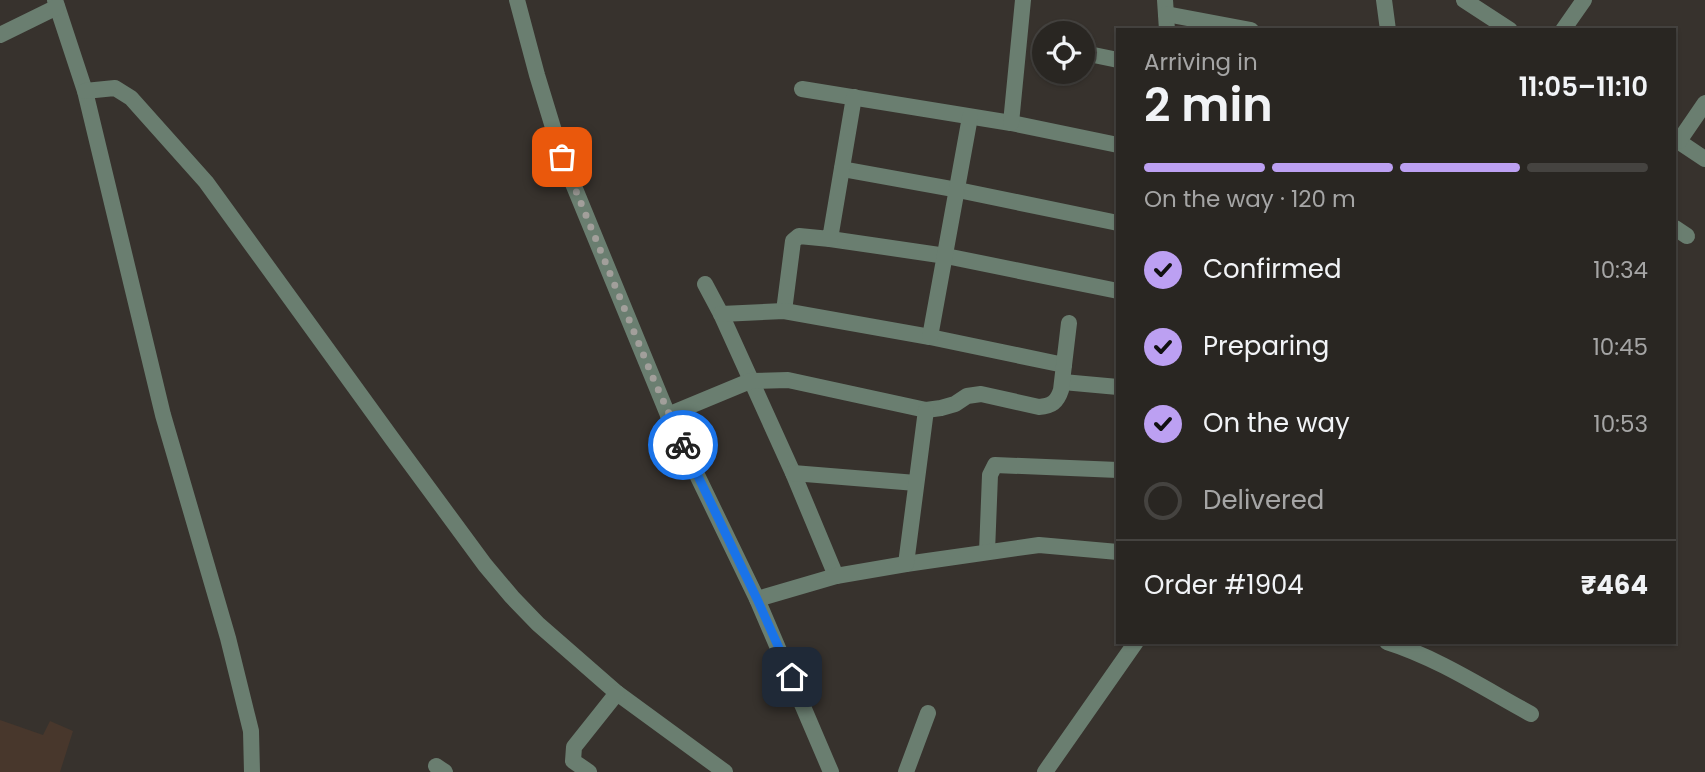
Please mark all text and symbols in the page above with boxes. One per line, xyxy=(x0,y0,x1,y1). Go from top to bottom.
map controls xyxy=(1032,21,1095,84)
button: locate xyxy=(1032,21,1095,84)
text: Arriving in xyxy=(1144,46,1258,78)
text: 11:05–11:10 xyxy=(1519,69,1648,105)
text: 2 min xyxy=(1144,73,1273,137)
pin xyxy=(532,127,592,187)
icon: bag xyxy=(543,138,581,176)
text: On the way · 120 m xyxy=(1144,183,1356,215)
icon: check xyxy=(1144,251,1182,289)
text: Confirmed xyxy=(1203,251,1341,287)
text: 10:34 xyxy=(1593,254,1648,286)
icon: check xyxy=(1144,328,1182,366)
text: Preparing xyxy=(1203,328,1329,364)
text: 10:45 xyxy=(1592,331,1648,363)
icon: check xyxy=(1144,405,1182,443)
text: On the way xyxy=(1203,405,1350,441)
text: 10:53 xyxy=(1593,408,1648,440)
courier xyxy=(648,410,718,480)
icon: bike xyxy=(664,426,702,464)
text: Delivered xyxy=(1203,482,1324,518)
text: Order #1904 xyxy=(1144,567,1304,603)
text: ₹464 xyxy=(1581,567,1648,603)
pin xyxy=(762,647,822,707)
icon: home xyxy=(773,658,811,696)

